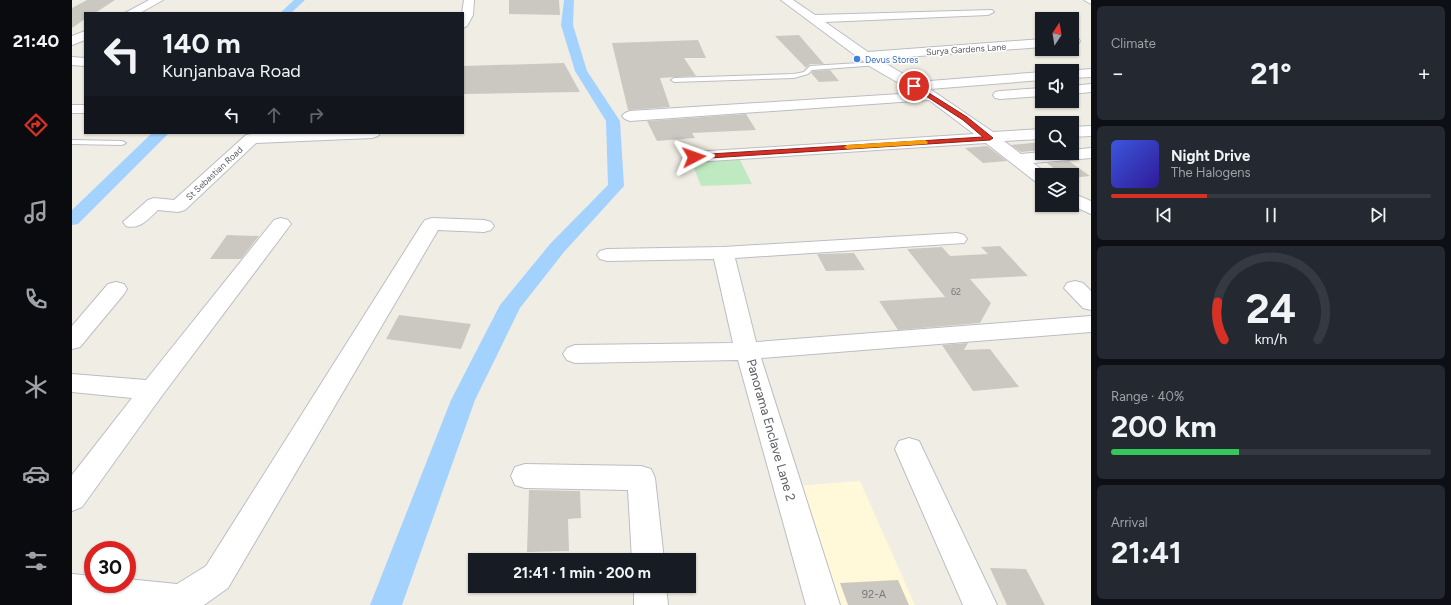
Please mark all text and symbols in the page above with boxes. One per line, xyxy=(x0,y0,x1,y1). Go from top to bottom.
north arrow xyxy=(1035,12,1079,56)
map controls xyxy=(1035,12,1079,212)
text: 140 m xyxy=(162,26,241,60)
icon: left xyxy=(96,28,148,80)
text: 21:40 xyxy=(13,30,59,52)
text: Climate xyxy=(1111,36,1156,51)
street label: Surya Gardens Lane xyxy=(926,41,1007,57)
marker: Devus Stores xyxy=(852,54,862,64)
place label: Devus Stores xyxy=(865,54,918,65)
text: 21° xyxy=(1250,55,1292,92)
text: Kunjanbava Road xyxy=(162,60,301,82)
text: − xyxy=(1111,60,1125,87)
text: + xyxy=(1417,60,1431,87)
button: sound xyxy=(1035,64,1079,108)
pin xyxy=(897,69,931,103)
icon: arrive xyxy=(903,75,925,97)
icon: left xyxy=(221,104,243,126)
icon: ahead xyxy=(263,104,285,126)
icon: right xyxy=(305,104,327,126)
icon: directions xyxy=(22,111,50,139)
button: search xyxy=(1035,116,1079,160)
position arrow xyxy=(673,136,715,178)
street label: St Sebastian Road xyxy=(183,144,245,202)
text: Night Drive xyxy=(1171,147,1250,165)
text: The Halogens xyxy=(1171,165,1251,180)
button: layers xyxy=(1035,168,1079,212)
icon: music xyxy=(22,198,50,226)
icon: previous xyxy=(1153,204,1175,226)
icon: pause xyxy=(1260,204,1282,226)
icon: next xyxy=(1367,204,1389,226)
text: 24 xyxy=(1246,283,1296,333)
icon: phone xyxy=(22,285,50,313)
house number: 62 xyxy=(951,286,961,297)
text: km/h xyxy=(1255,330,1287,348)
street label: Panorama Enclave Lane 2 xyxy=(743,357,799,503)
icon: climate xyxy=(22,373,50,401)
text: Range · 40% xyxy=(1111,389,1184,404)
text: 200 km xyxy=(1111,408,1217,445)
icon: car xyxy=(22,460,50,488)
text: Arrival xyxy=(1111,515,1148,530)
text: 21:41 xyxy=(1111,534,1182,571)
speed limit sign: 30 xyxy=(84,541,136,593)
icon: filters xyxy=(22,547,50,575)
text: 21:41 · 1 min · 200 m xyxy=(513,564,651,582)
house number: 92-A xyxy=(862,588,887,601)

